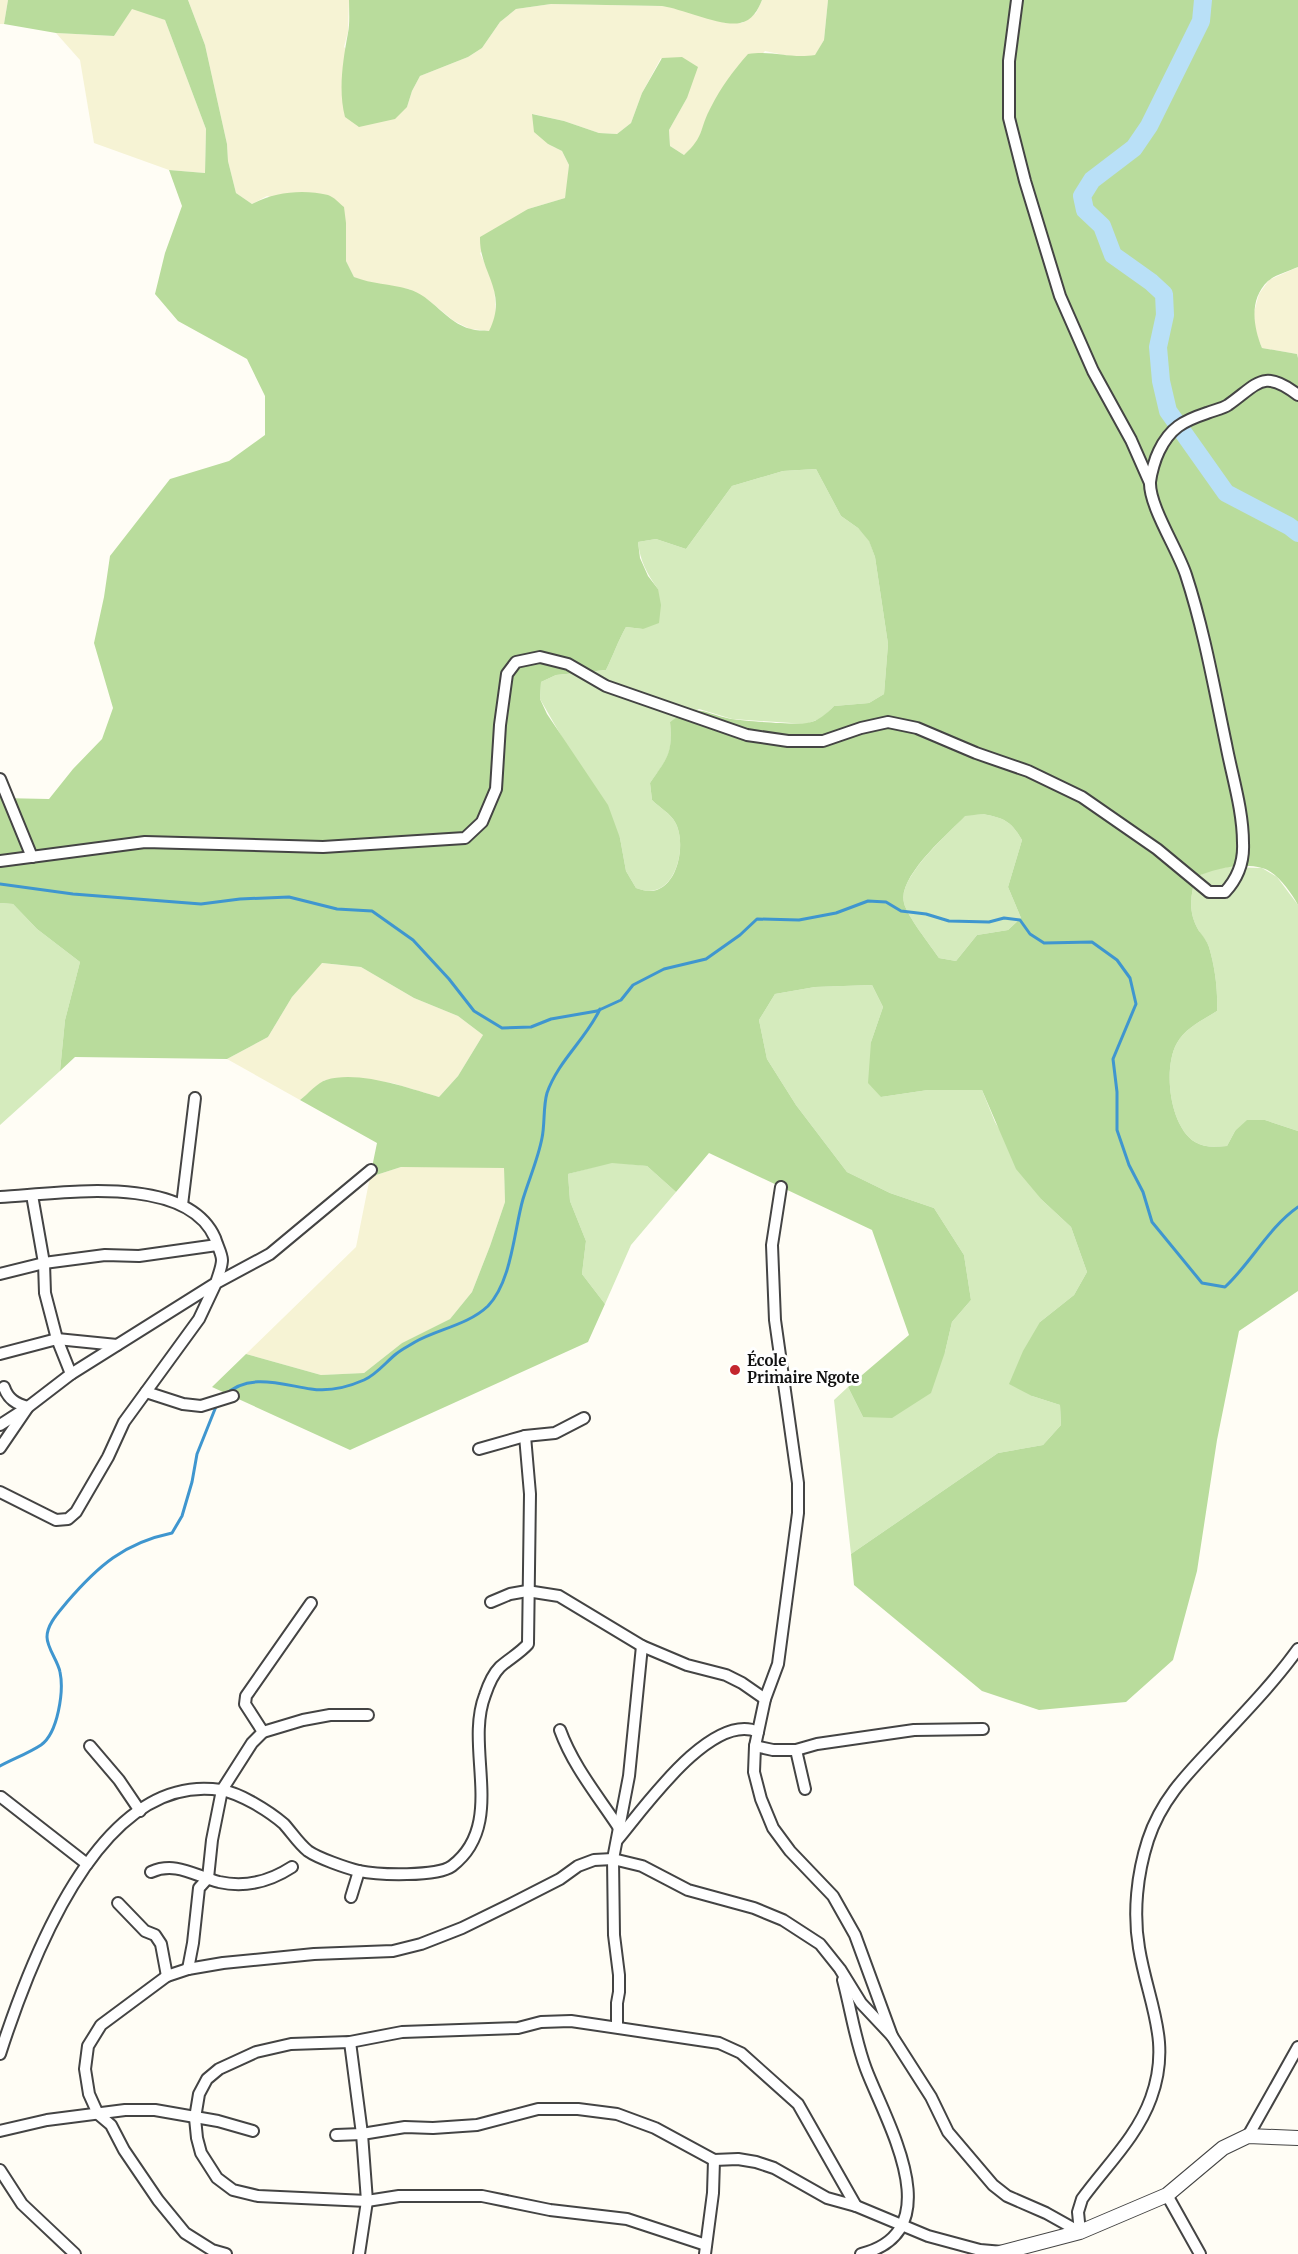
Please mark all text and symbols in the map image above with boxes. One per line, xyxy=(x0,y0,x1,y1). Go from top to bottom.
place label: École Primaire Ngote xyxy=(747,1350,859,1387)
marker: École Primaire Ngote xyxy=(728,1363,742,1377)

